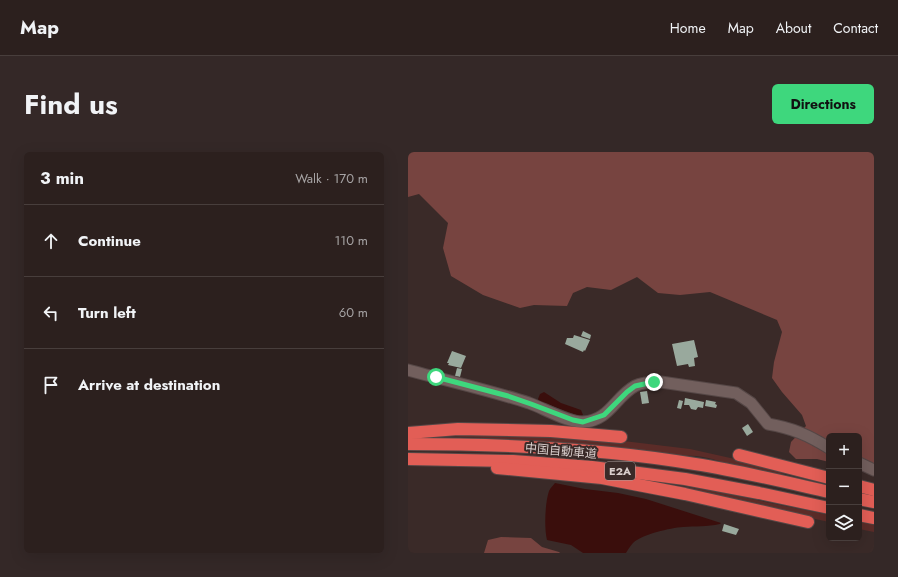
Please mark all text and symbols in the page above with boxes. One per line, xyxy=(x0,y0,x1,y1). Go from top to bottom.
text: Map xyxy=(20,14,59,41)
text: Home xyxy=(670,18,706,38)
text: Map xyxy=(728,18,754,38)
text: About xyxy=(776,18,811,38)
text: Contact xyxy=(833,18,878,38)
text: Find us xyxy=(24,84,118,125)
button: Directions xyxy=(772,84,874,124)
text: 3 min xyxy=(40,166,84,190)
text: Walk · 170 m xyxy=(295,169,368,188)
icon: ahead xyxy=(40,230,62,252)
text: Continue xyxy=(78,230,141,252)
text: 110 m xyxy=(334,231,368,250)
icon: left xyxy=(40,302,62,324)
text: Turn left xyxy=(78,302,136,324)
text: 60 m xyxy=(339,303,368,322)
route start xyxy=(427,368,445,386)
route end xyxy=(645,373,663,391)
icon: arrive xyxy=(40,374,62,396)
text: Arrive at destination xyxy=(78,374,220,396)
map controls xyxy=(826,433,862,541)
button: + xyxy=(826,433,862,469)
street label: 中国自動車道 xyxy=(524,439,598,463)
road number: E2A xyxy=(605,462,635,480)
button: − xyxy=(826,469,862,505)
button: layers xyxy=(826,505,862,541)

